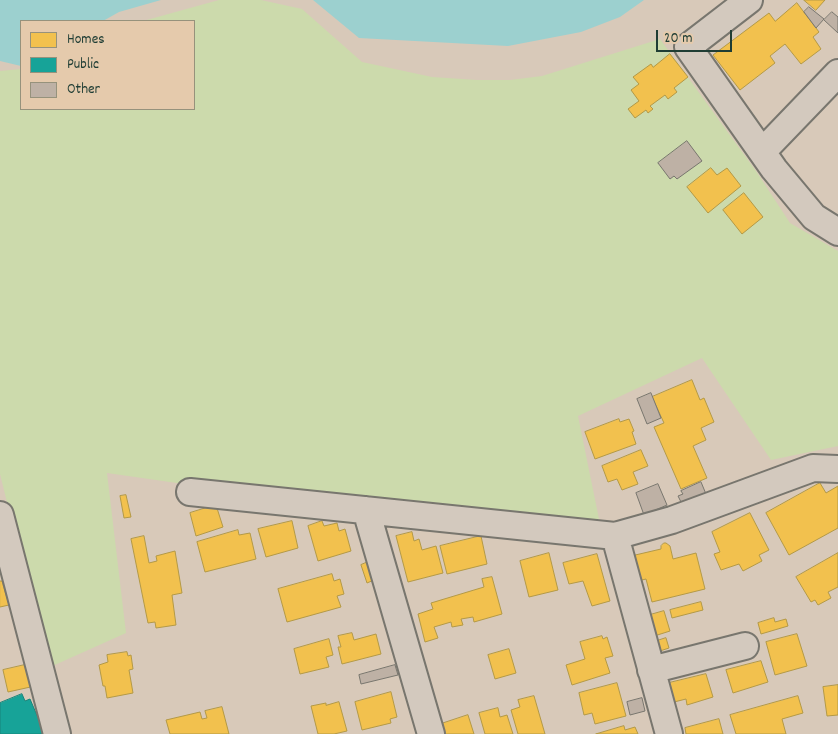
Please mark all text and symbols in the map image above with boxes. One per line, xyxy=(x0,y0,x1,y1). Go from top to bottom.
legend xyxy=(20,20,195,110)
scale bar xyxy=(658,20,734,52)
text: 20 m xyxy=(664,28,692,50)
text: Homes xyxy=(67,29,105,51)
text: Public xyxy=(67,54,99,76)
text: Other xyxy=(67,79,100,101)

